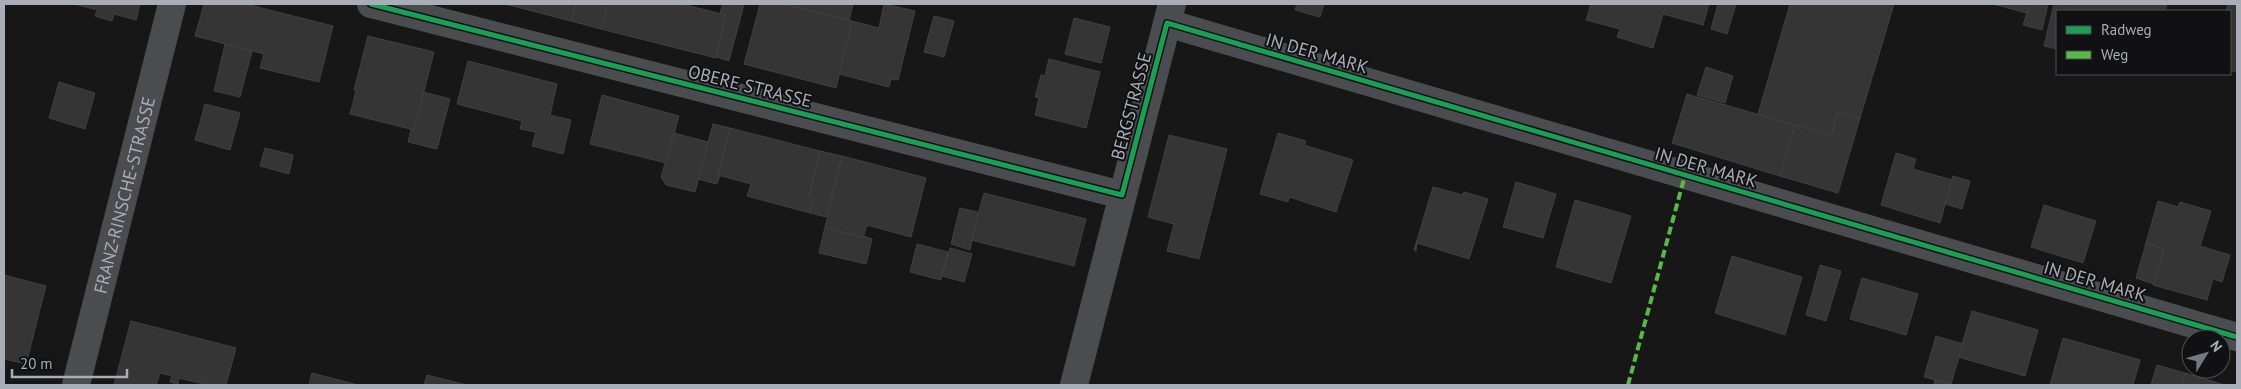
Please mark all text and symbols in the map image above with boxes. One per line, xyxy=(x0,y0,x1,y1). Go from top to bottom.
legend xyxy=(2056,10,2231,75)
text: Radweg xyxy=(2101,20,2152,39)
street label: IN DER MARK xyxy=(1263,27,1371,79)
text: Weg xyxy=(2101,45,2128,64)
street label: BERGSTRASSE xyxy=(1106,50,1156,162)
street label: OBERE STRASSE xyxy=(686,60,814,112)
street label: FRANZ-RINSCHE-STRASSE xyxy=(88,94,160,296)
street label: IN DER MARK xyxy=(1652,141,1760,193)
street label: IN DER MARK xyxy=(2041,255,2149,307)
north arrow xyxy=(2181,329,2231,379)
text: N xyxy=(2206,337,2226,355)
scale bar xyxy=(12,346,128,378)
text: 20 m xyxy=(20,354,53,373)

